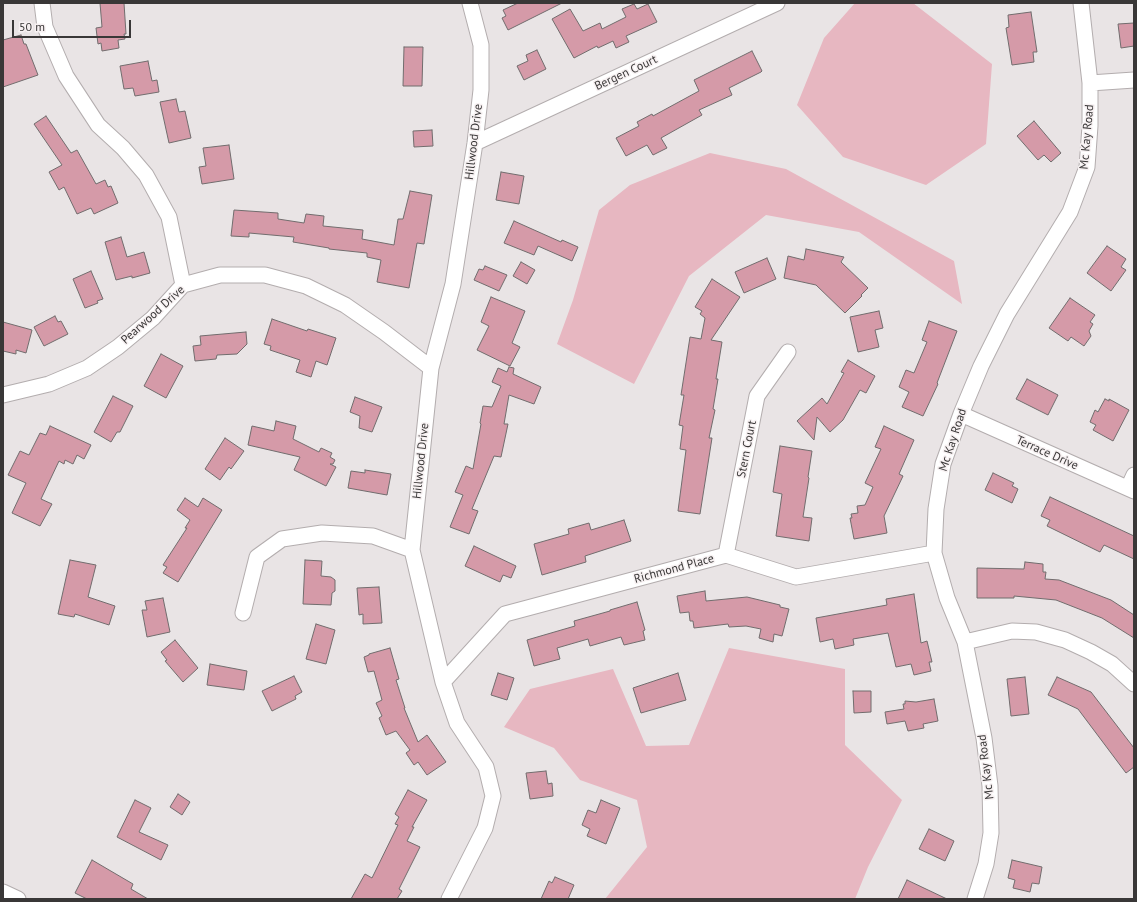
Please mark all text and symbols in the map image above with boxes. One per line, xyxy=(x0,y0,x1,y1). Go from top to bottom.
scale bar xyxy=(14,12,133,38)
text: 50 m xyxy=(19,19,45,34)
street label: Bergen Court xyxy=(592,52,660,94)
street label: Hillwood Drive xyxy=(462,103,486,181)
street label: Mc Kay Road xyxy=(1077,104,1097,170)
street label: Pearwood Drive xyxy=(118,283,188,347)
street label: Mc Kay Road xyxy=(936,407,970,473)
street label: Stern Court xyxy=(734,419,760,479)
street label: Hillwood Drive xyxy=(410,422,432,500)
street label: Terrace Drive xyxy=(1014,433,1080,473)
street label: Richmond Place xyxy=(632,551,716,587)
street label: Mc Kay Road xyxy=(975,734,997,800)

